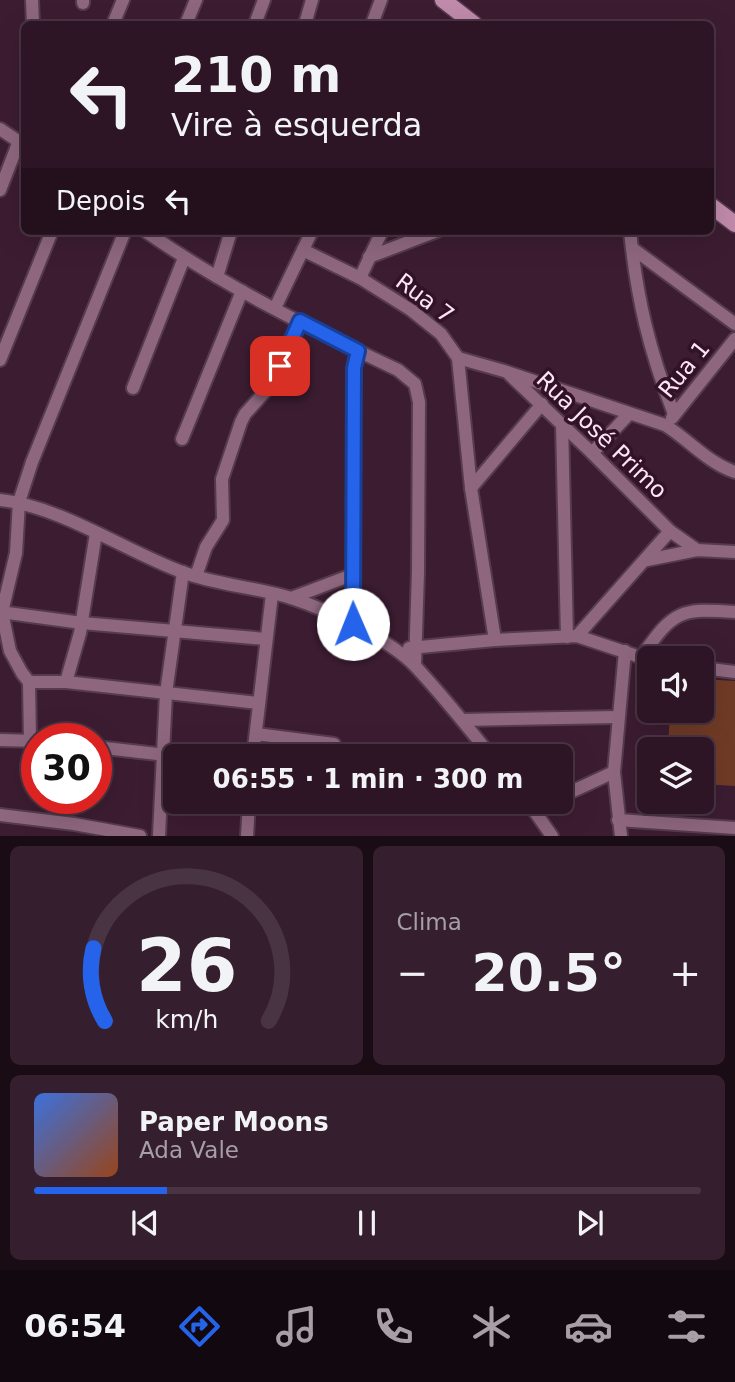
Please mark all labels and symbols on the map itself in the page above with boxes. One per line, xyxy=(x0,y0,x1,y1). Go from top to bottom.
street label: Rua 7 xyxy=(391,268,459,328)
street label: Rua 1 xyxy=(653,335,715,403)
pin xyxy=(250,336,310,396)
street label: Rua José Primo xyxy=(531,366,673,504)
position arrow xyxy=(316,587,390,661)
speed limit sign: 30 xyxy=(21,723,112,814)

